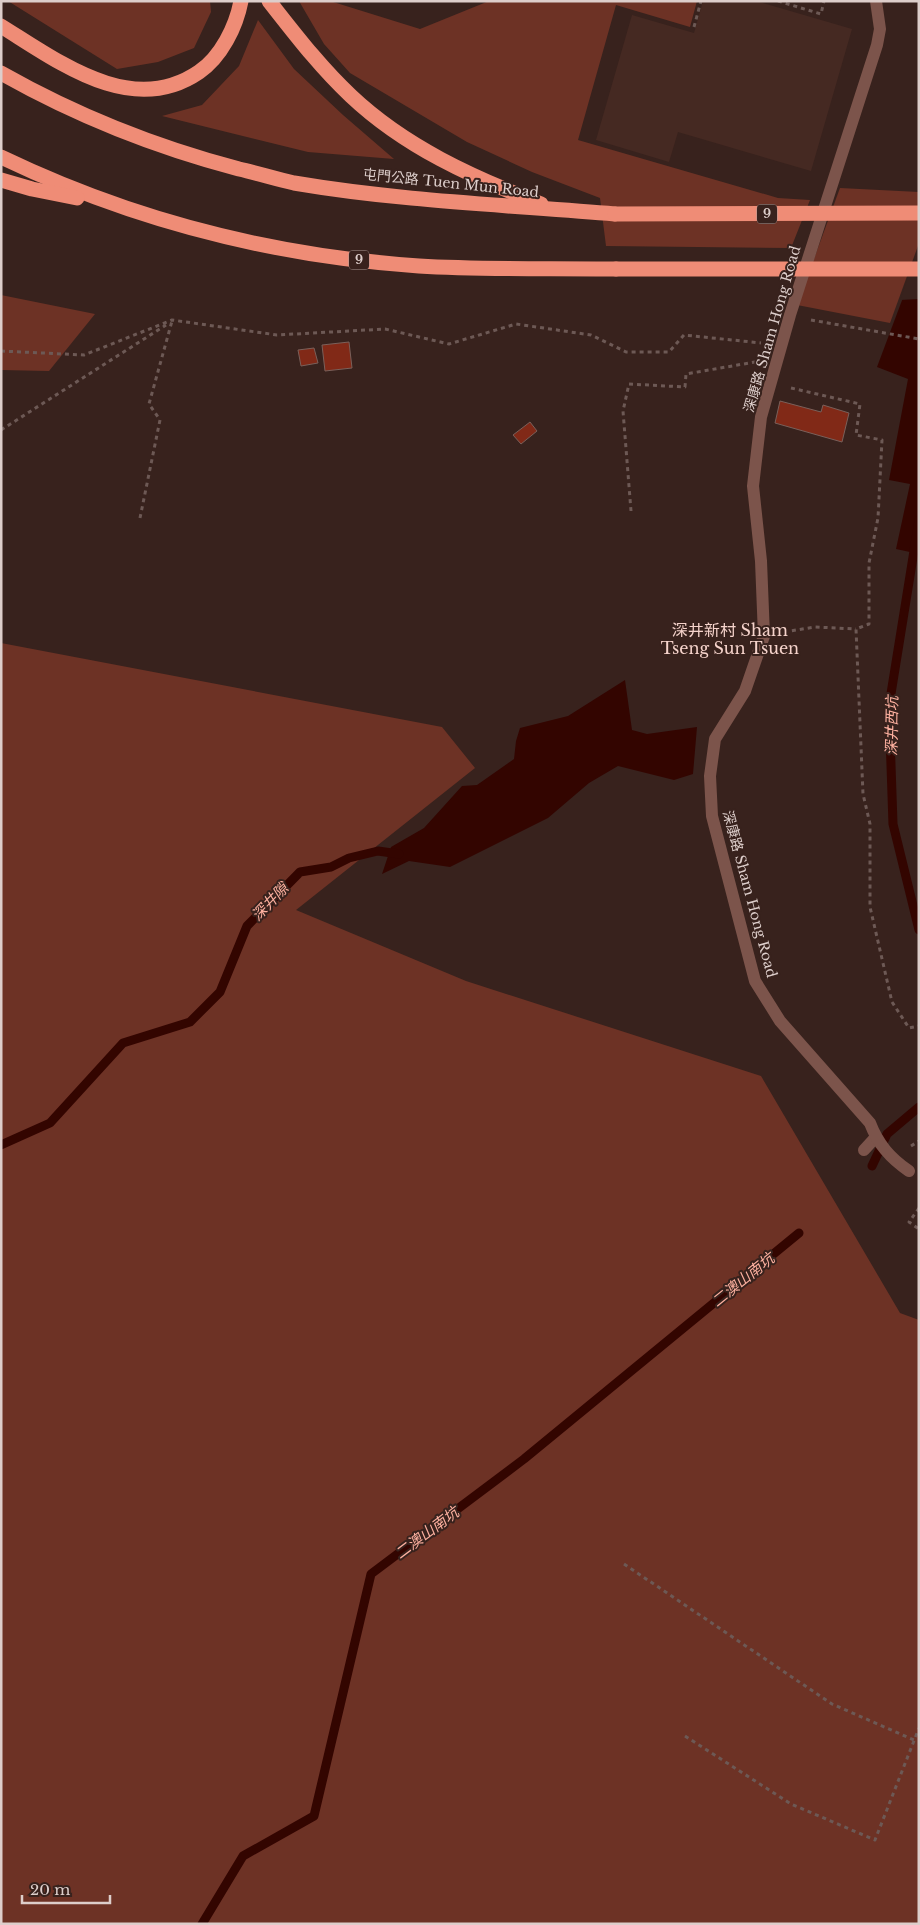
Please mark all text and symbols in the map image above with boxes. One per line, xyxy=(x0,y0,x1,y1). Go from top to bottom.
street label: 屯門公路 Tuen Mun Road xyxy=(362,165,540,201)
road number: 9 xyxy=(757,204,777,223)
street label: 深康路 Sham Hong Road xyxy=(740,243,805,414)
road number: 9 xyxy=(349,250,369,270)
district label: 深井新村 Sham Tseng Sun Tsuen xyxy=(661,620,799,658)
water label: 深井西坑 xyxy=(881,694,902,756)
street label: 深康路 Sham Hong Road xyxy=(719,808,781,980)
water label: 深井隙 xyxy=(247,877,293,924)
water label: 二澳山南坑 xyxy=(708,1247,779,1311)
water label: 二澳山南坑 xyxy=(391,1501,464,1563)
scale bar xyxy=(22,1872,110,1904)
text: 20 m xyxy=(30,1880,70,1899)

